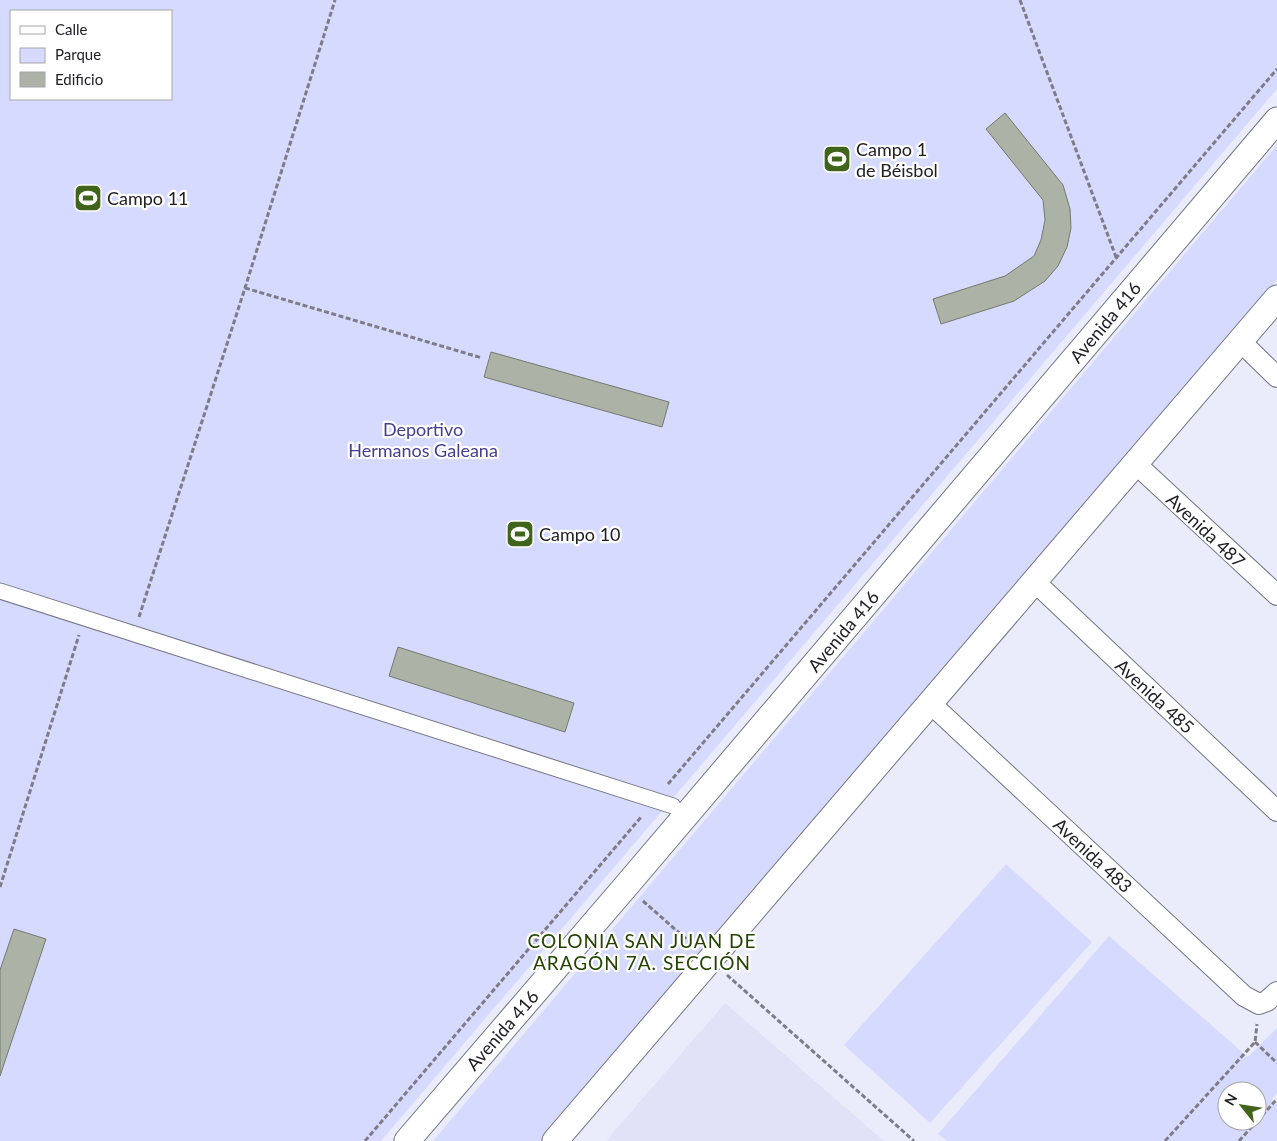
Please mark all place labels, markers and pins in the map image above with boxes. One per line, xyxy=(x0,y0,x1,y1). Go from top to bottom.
place label: Campo 1 de Béisbol xyxy=(856,138,938,181)
sports icon: Campo 1 de Béisbol xyxy=(822,144,852,174)
sports icon: Campo 11 xyxy=(73,183,103,213)
place label: Campo 11 xyxy=(107,187,189,209)
sports icon: Campo 10 xyxy=(505,519,535,549)
place label: Campo 10 xyxy=(539,523,621,545)

